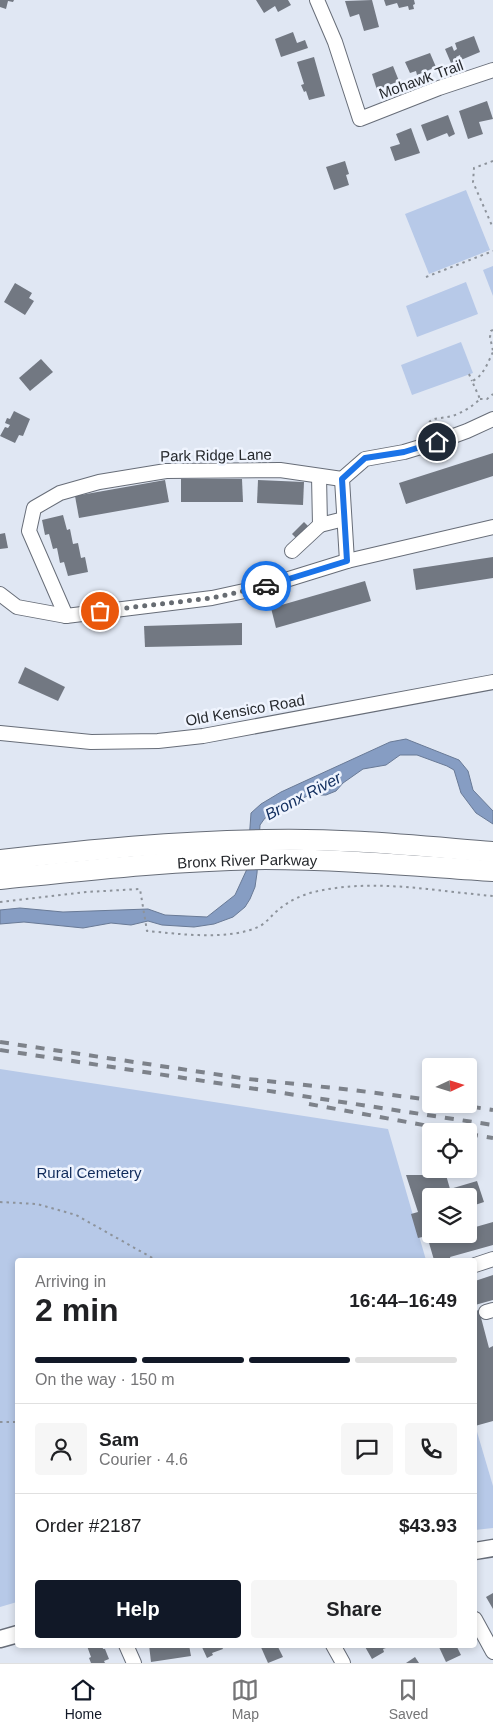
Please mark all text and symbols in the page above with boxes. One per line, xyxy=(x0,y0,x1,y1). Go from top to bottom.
street label: Mohawk Trail xyxy=(377,56,465,102)
pin xyxy=(416,421,458,463)
icon: home xyxy=(423,428,451,456)
street label: Park Ridge Lane xyxy=(160,446,272,464)
courier xyxy=(241,561,291,611)
icon: car xyxy=(252,572,280,600)
pin xyxy=(79,590,121,632)
icon: bag xyxy=(86,597,114,625)
street label: Old Kensico Road xyxy=(184,691,306,729)
water label: Bronx River xyxy=(262,769,344,823)
street label: Bronx River Parkway xyxy=(177,850,318,871)
north arrow xyxy=(422,1058,478,1112)
map controls xyxy=(422,1058,477,1243)
button: locate xyxy=(422,1123,477,1178)
park label: Rural Cemetery xyxy=(36,1164,142,1181)
button: layers xyxy=(422,1188,477,1243)
text: Arriving in xyxy=(35,1273,106,1290)
text: 16:44–16:49 xyxy=(349,1290,457,1311)
text: 2 min xyxy=(35,1292,119,1328)
text: On the way · 150 m xyxy=(35,1371,175,1388)
button: person xyxy=(35,1423,87,1475)
button: chat xyxy=(341,1423,393,1475)
button: phone xyxy=(405,1423,457,1475)
text: Sam xyxy=(99,1429,139,1450)
text: Courier · 4.6 xyxy=(99,1451,188,1468)
text: Order #2187 xyxy=(35,1515,142,1536)
text: $43.93 xyxy=(399,1515,457,1536)
button: Help xyxy=(35,1580,241,1638)
button: Share xyxy=(251,1580,457,1638)
tab: Home xyxy=(65,1676,102,1722)
tab: Map xyxy=(231,1676,259,1722)
tab: Saved xyxy=(389,1676,428,1722)

